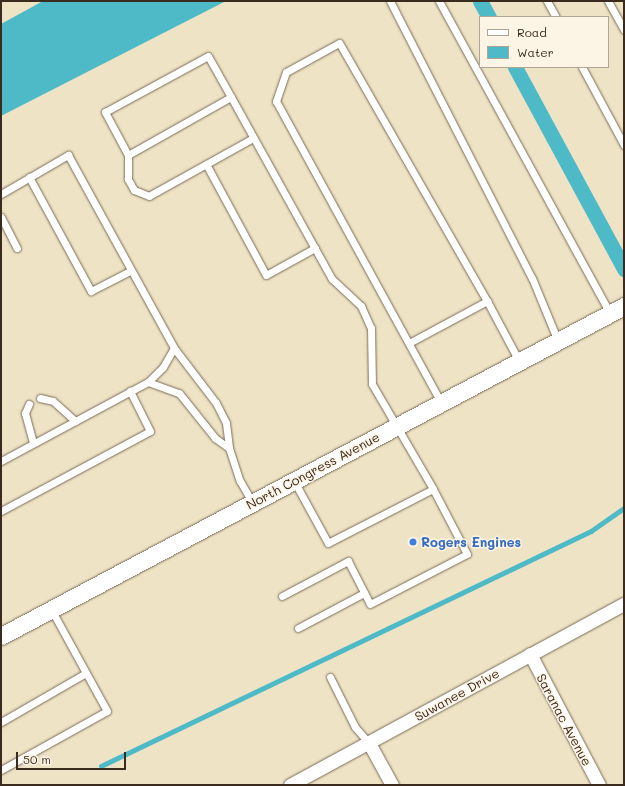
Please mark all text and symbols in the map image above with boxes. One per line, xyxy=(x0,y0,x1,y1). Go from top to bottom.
legend xyxy=(479,16,609,68)
text: Road xyxy=(517,24,547,40)
text: Water xyxy=(517,44,554,60)
street label: North Congress Avenue xyxy=(244,429,382,513)
place label: Rogers Engines xyxy=(421,534,521,550)
marker: Rogers Engines xyxy=(408,537,418,547)
street label: Suwanee Drive xyxy=(412,665,502,725)
street label: Saranac Avenue xyxy=(533,671,595,769)
scale bar xyxy=(18,744,128,770)
text: 50 m xyxy=(23,751,51,767)

